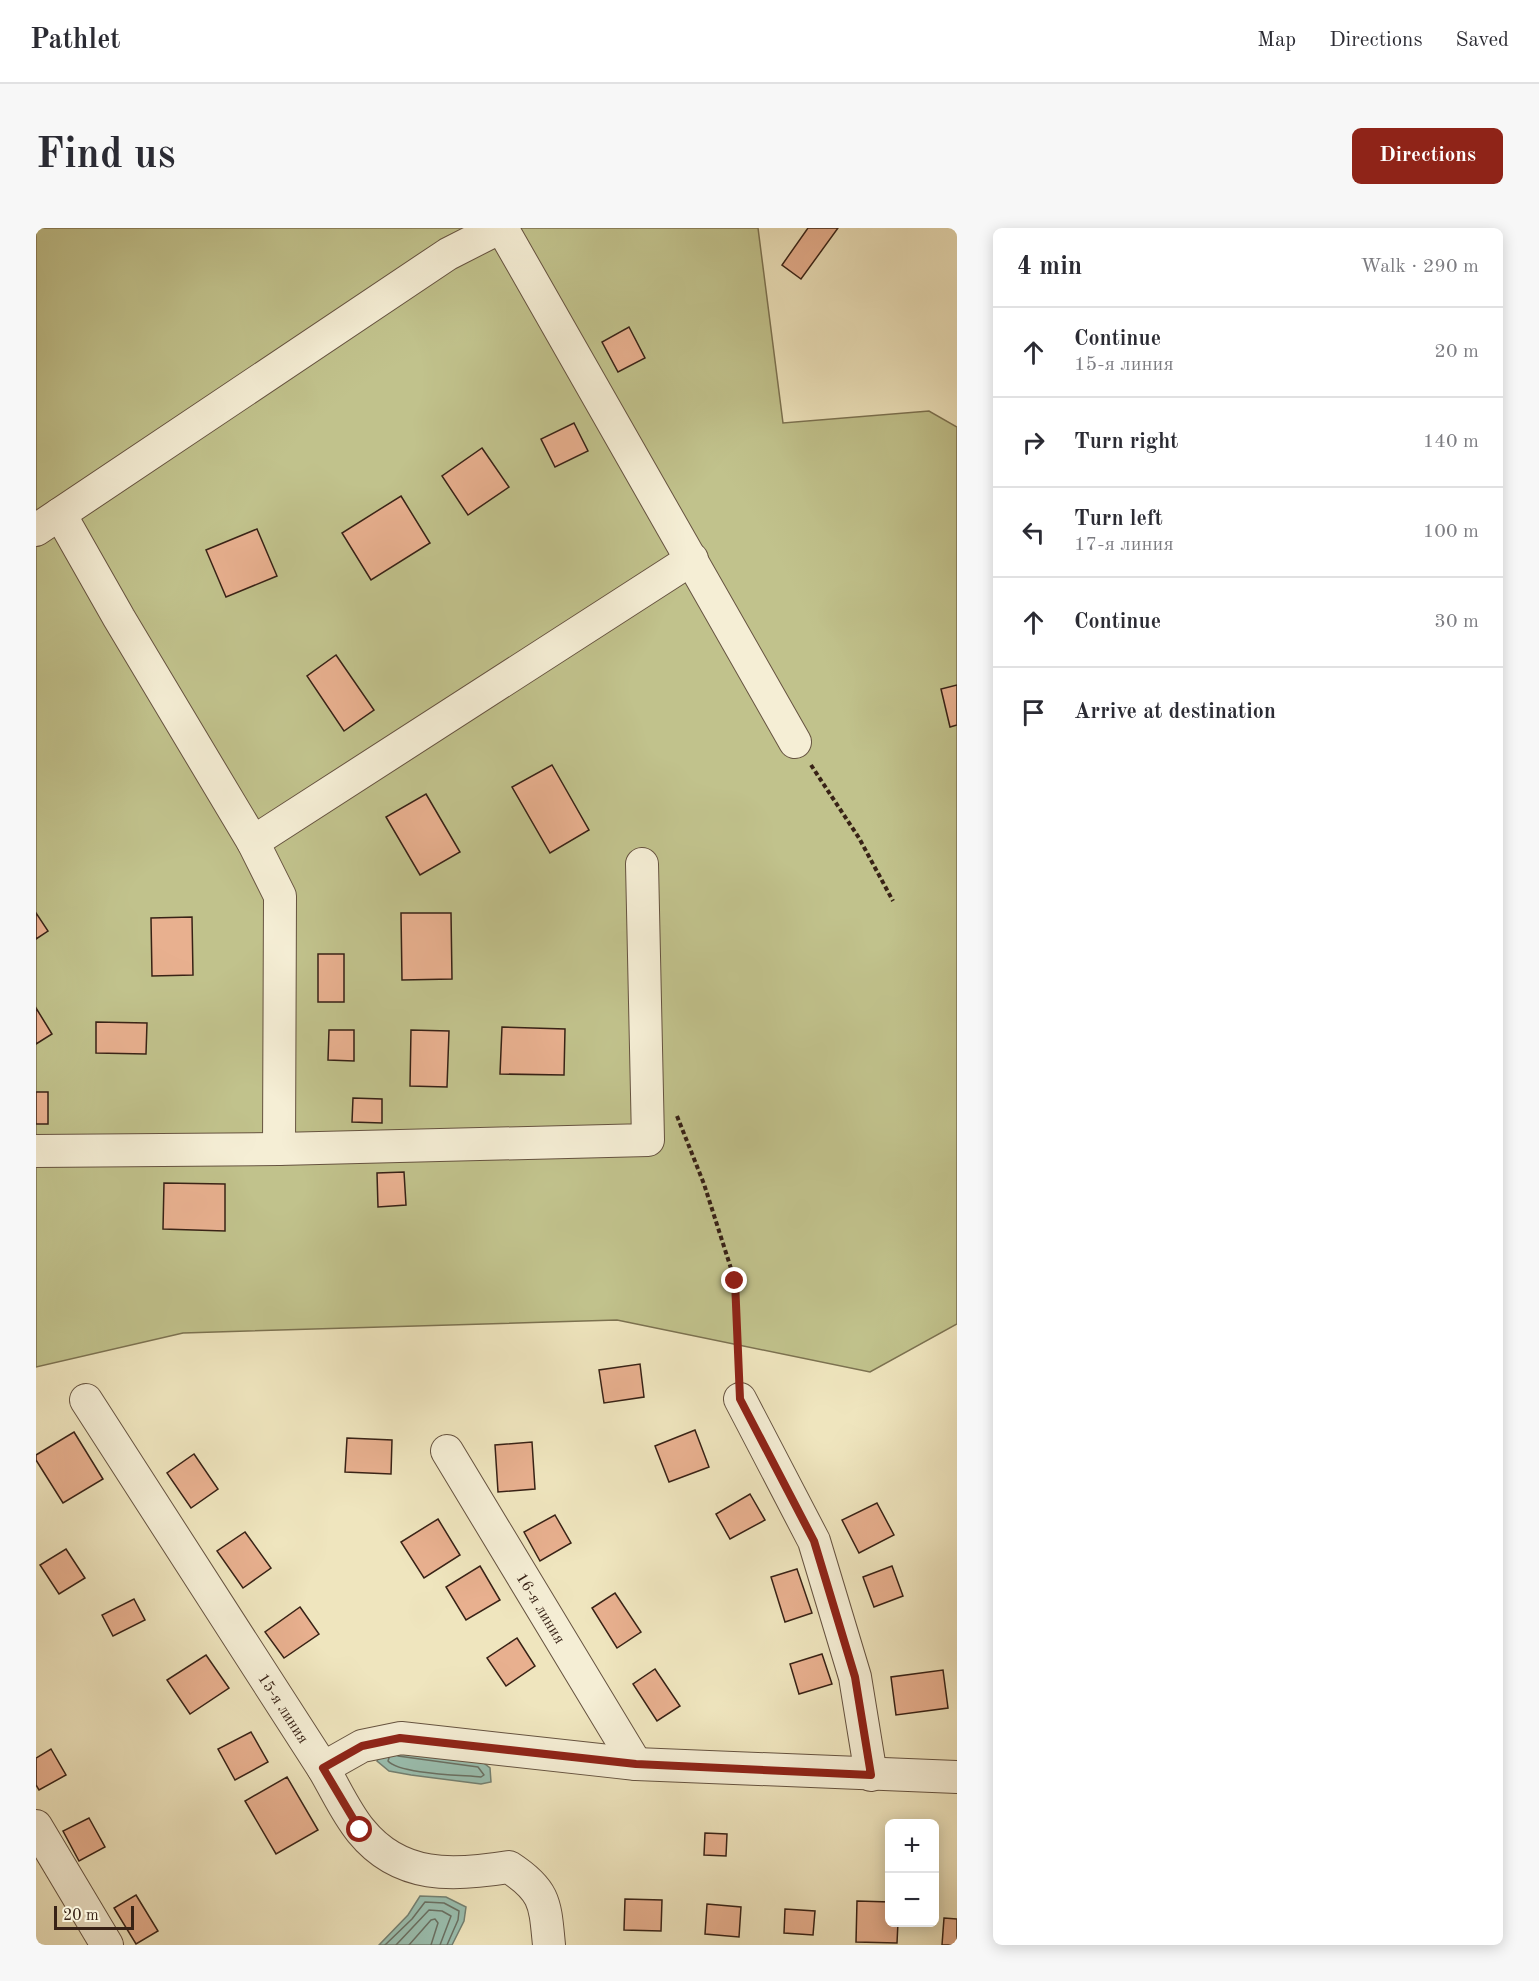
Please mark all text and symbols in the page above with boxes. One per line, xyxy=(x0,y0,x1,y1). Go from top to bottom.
text: Pathlet xyxy=(30,27,121,55)
text: Map xyxy=(1257,30,1296,51)
text: Directions xyxy=(1329,30,1423,51)
text: Saved xyxy=(1456,30,1509,51)
button: Directions xyxy=(1352,128,1503,184)
text: Find us xyxy=(36,135,175,177)
text: 4 min xyxy=(1017,254,1082,280)
text: Walk · 290 m xyxy=(1360,257,1479,277)
text: Continue xyxy=(1074,328,1161,350)
icon: ahead xyxy=(1017,336,1050,369)
text: 20 m xyxy=(1434,342,1479,362)
text: 15-я линия xyxy=(1074,355,1174,375)
icon: right xyxy=(1017,426,1050,459)
text: Turn right xyxy=(1074,431,1178,453)
text: 140 m xyxy=(1423,432,1479,452)
text: Turn left xyxy=(1074,508,1163,530)
icon: left xyxy=(1017,516,1050,549)
text: 100 m xyxy=(1423,522,1479,542)
text: 17-я линия xyxy=(1074,535,1174,555)
icon: ahead xyxy=(1017,606,1050,639)
text: Continue xyxy=(1074,611,1161,633)
text: 30 m xyxy=(1434,612,1479,632)
icon: arrive xyxy=(1017,696,1050,729)
text: Arrive at destination xyxy=(1074,701,1276,723)
route end xyxy=(721,1267,747,1293)
street label: 16-я линия xyxy=(512,1570,567,1647)
street label: 15-я линия xyxy=(254,1671,311,1747)
route start xyxy=(346,1816,372,1842)
map controls xyxy=(885,1819,939,1927)
button: + xyxy=(885,1819,939,1873)
button: − xyxy=(885,1873,939,1927)
scale bar xyxy=(54,1903,134,1930)
text: 20 m xyxy=(63,1908,99,1924)

